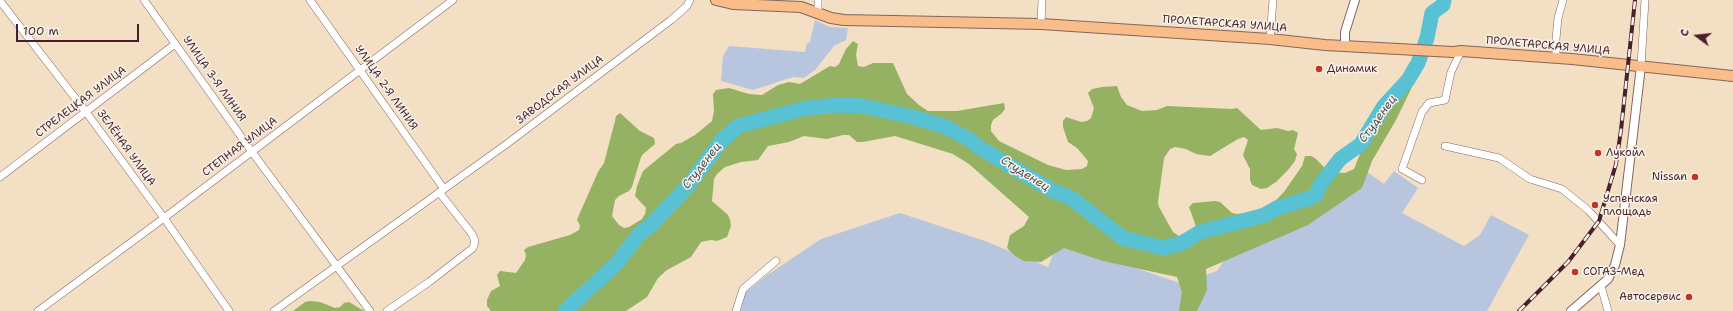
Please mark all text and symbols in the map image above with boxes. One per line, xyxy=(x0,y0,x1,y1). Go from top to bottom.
street label: ПРОЛЕТАРСКАЯ УЛИЦА xyxy=(1162,13,1288,35)
scale bar xyxy=(18,16,141,42)
north arrow xyxy=(1677,16,1717,56)
text: 100 m xyxy=(23,23,59,39)
text: С xyxy=(1677,28,1693,38)
street label: УЛИЦА 3-Я ЛИНИЯ xyxy=(180,34,248,124)
street label: ПРОЛЕТАРСКАЯ УЛИЦА xyxy=(1485,34,1611,58)
street label: УЛИЦА 2-Я ЛИНИЯ xyxy=(352,43,420,133)
street label: ЗАВОДСКАЯ УЛИЦА xyxy=(514,53,606,127)
place label: Динамик xyxy=(1327,62,1377,76)
street label: СТРЕЛЕЦКАЯ УЛИЦА xyxy=(33,64,129,140)
marker: Динамик xyxy=(1314,64,1324,74)
water label: Студенец xyxy=(1356,92,1400,146)
street label: ЗЕЛЁНАЯ УЛИЦА xyxy=(94,107,158,189)
street label: СТЕПНАЯ УЛИЦА xyxy=(200,114,280,180)
water label: Студенец xyxy=(679,140,725,192)
place label: Лукойл xyxy=(1606,146,1645,160)
marker: Лукойл xyxy=(1593,148,1603,158)
water label: Студенец xyxy=(998,153,1052,195)
place label: Nissan xyxy=(1652,170,1687,184)
marker: Nissan xyxy=(1690,172,1700,182)
place label: Успенская площадь xyxy=(1603,192,1658,218)
marker: Успенская площадь xyxy=(1590,200,1600,210)
place label: СОГАЗ-Мед xyxy=(1583,265,1644,279)
marker: СОГАЗ-Мед xyxy=(1570,267,1580,277)
place label: Автосервис xyxy=(1619,290,1681,304)
marker: Автосервис xyxy=(1684,292,1694,302)

